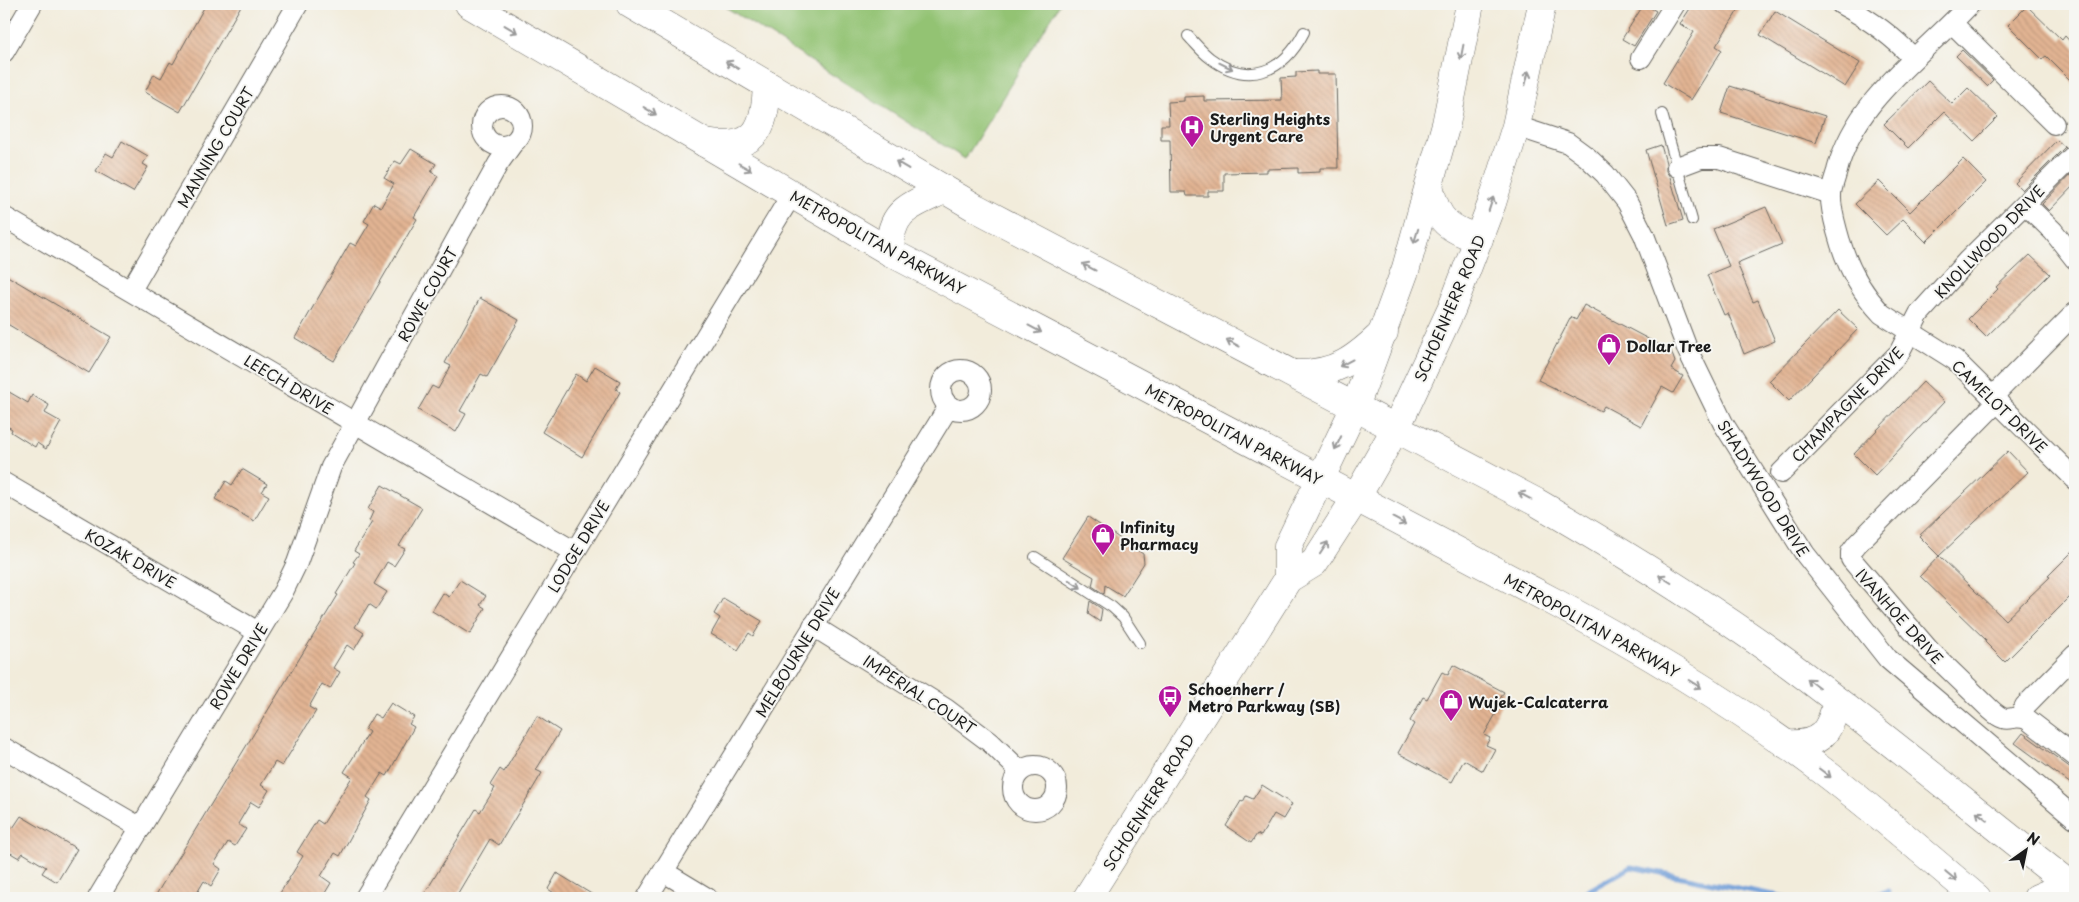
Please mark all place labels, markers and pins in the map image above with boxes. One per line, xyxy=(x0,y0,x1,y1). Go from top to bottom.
place label: Sterling Heights Urgent Care xyxy=(1210,107,1330,147)
hospital icon: Sterling Heights Urgent Care xyxy=(1179,114,1205,148)
shop icon: Dollar Tree xyxy=(1596,332,1622,366)
place label: Dollar Tree xyxy=(1626,334,1712,357)
place label: Infinity Pharmacy xyxy=(1120,515,1199,555)
shop icon: Infinity Pharmacy xyxy=(1090,522,1116,556)
place label: Schoenherr / Metro Parkway (SB) xyxy=(1188,677,1340,717)
bus stop icon: Schoenherr / Metro Parkway (SB) xyxy=(1157,684,1183,718)
shop icon: Wujek-Calcaterra xyxy=(1438,688,1464,722)
place label: Wujek-Calcaterra xyxy=(1468,690,1609,713)

